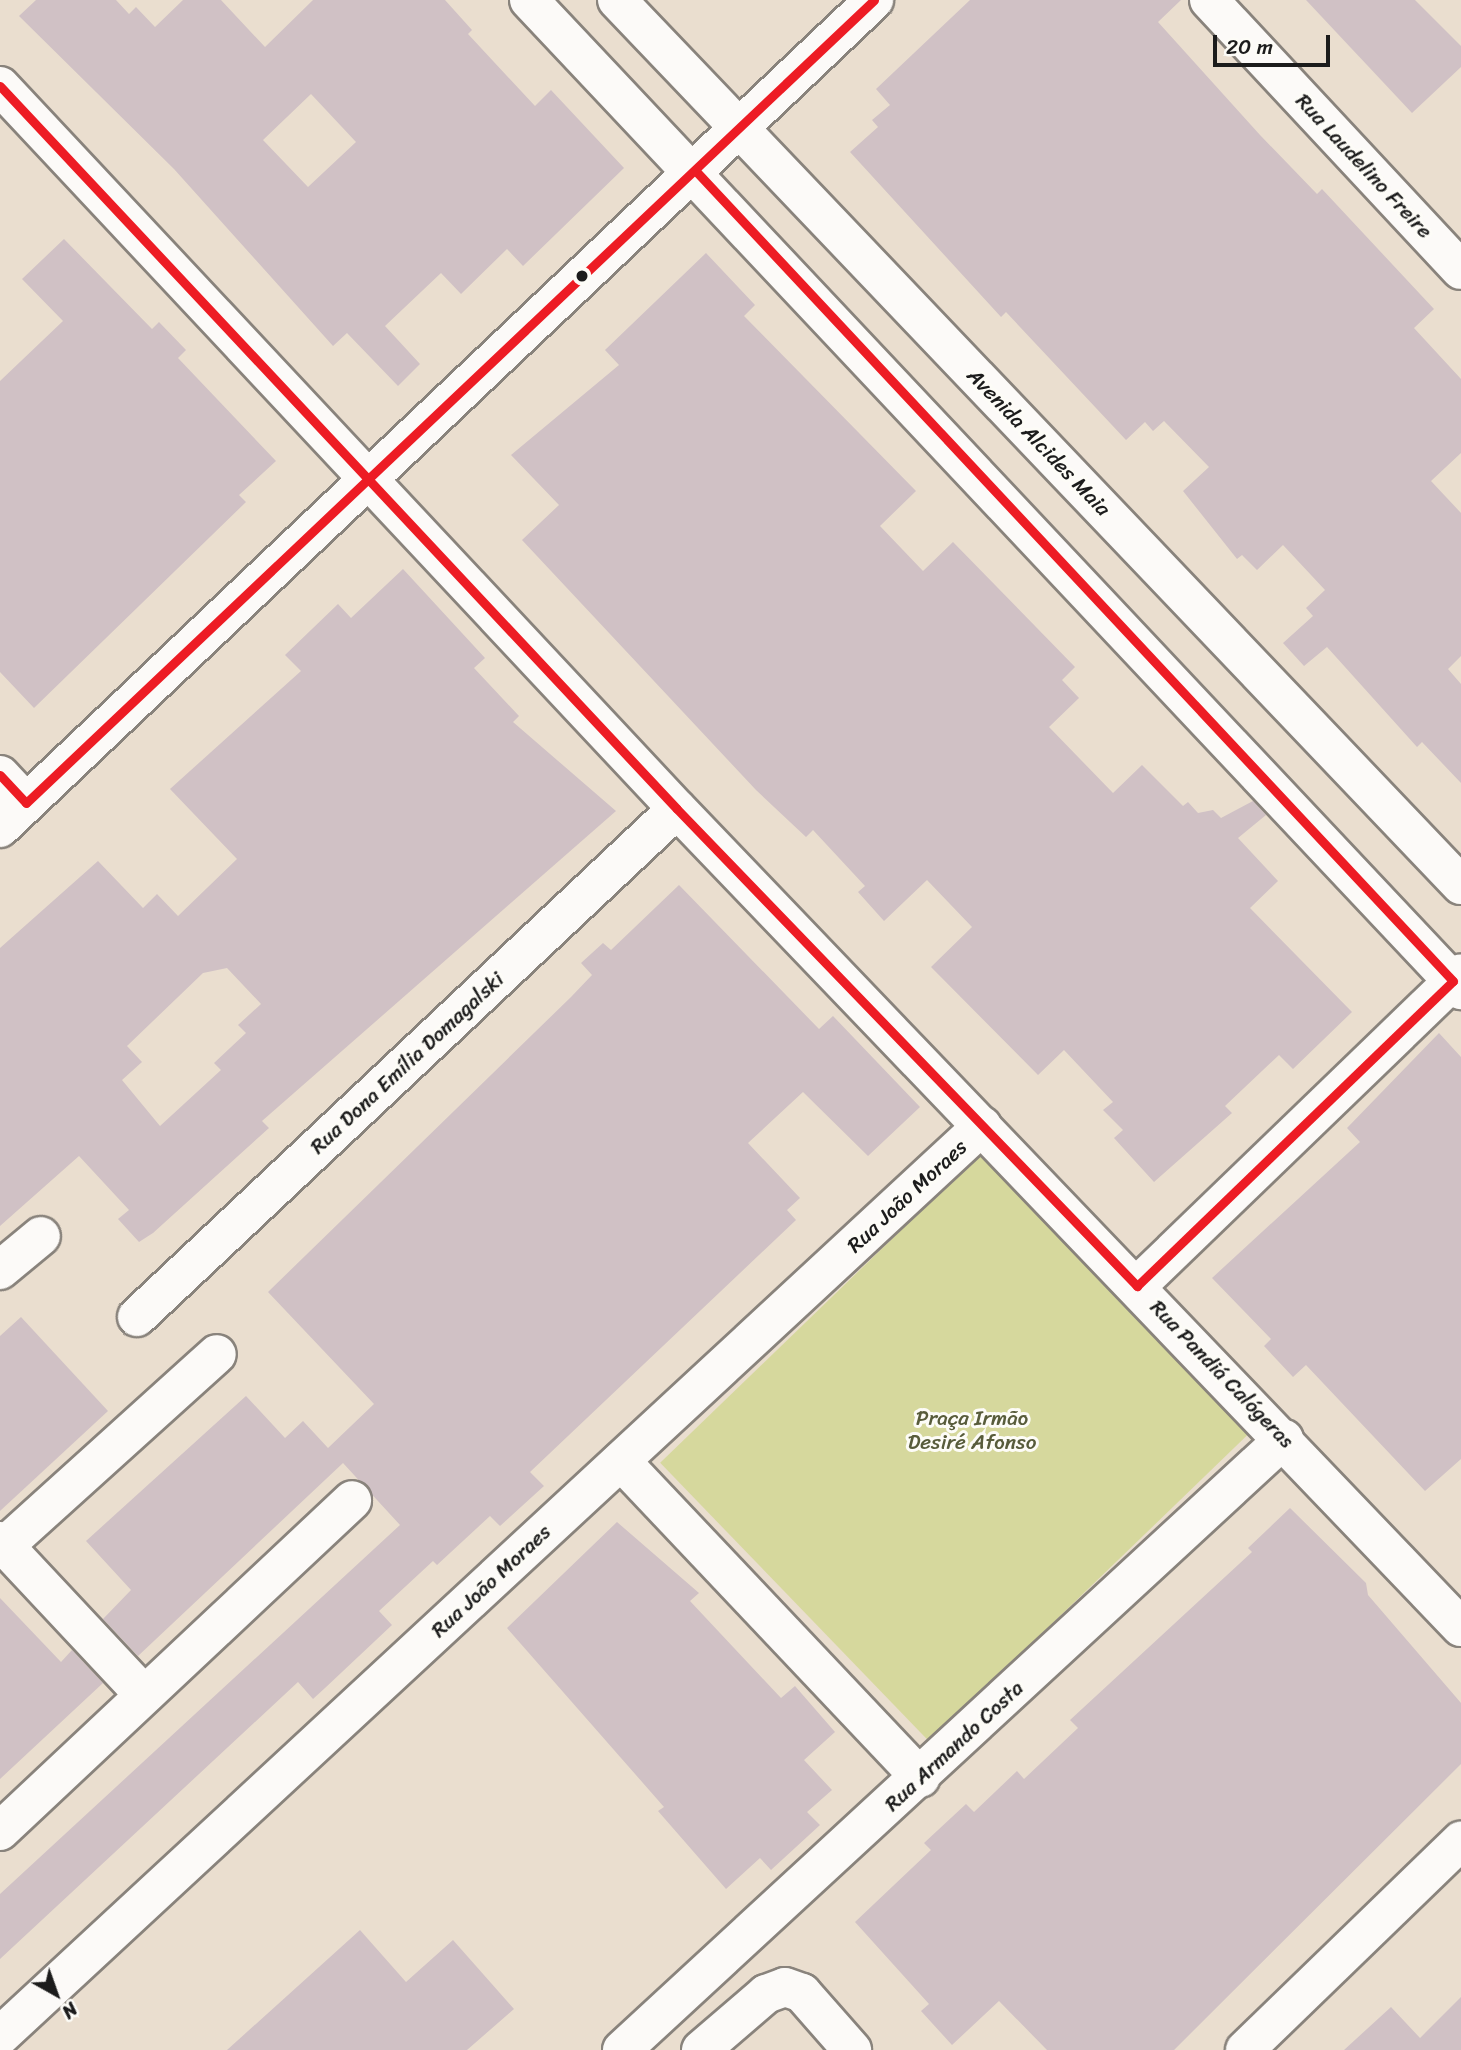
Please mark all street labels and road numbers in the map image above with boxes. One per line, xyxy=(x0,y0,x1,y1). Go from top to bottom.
street label: Rua Laudelino Freire xyxy=(1291,89,1437,243)
street label: Avenida Alcides Maia xyxy=(962,363,1116,521)
street label: Rua Dona Emília Domagalski xyxy=(305,967,509,1159)
street label: Rua João Moraes xyxy=(842,1134,972,1258)
street label: Rua Pandiá Calógeras xyxy=(1144,1294,1300,1454)
street label: Rua João Moraes xyxy=(426,1519,556,1643)
street label: Rua Armando Costa xyxy=(879,1675,1029,1817)

